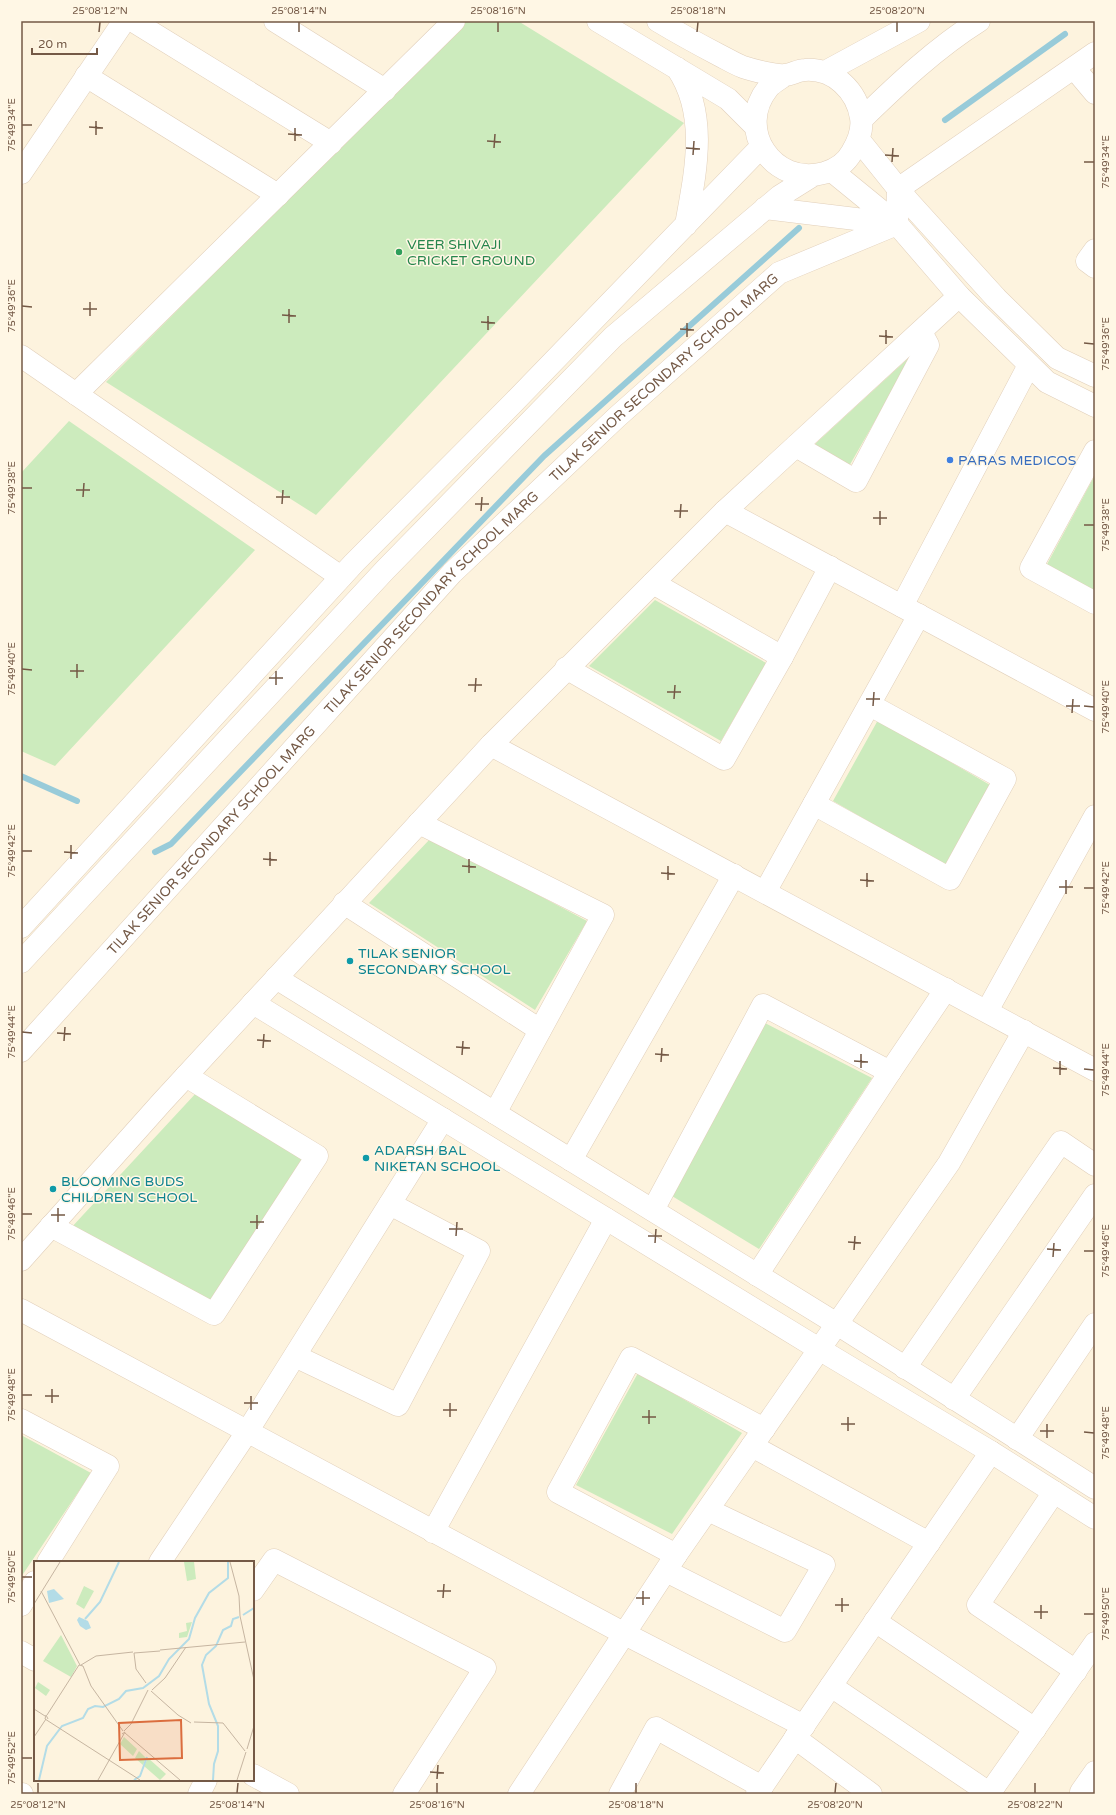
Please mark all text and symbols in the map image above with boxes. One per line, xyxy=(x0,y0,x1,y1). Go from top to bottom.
text: 25°08'12"N xyxy=(72,5,128,17)
text: 25°08'14"N xyxy=(271,5,327,17)
text: 25°08'16"N xyxy=(470,5,526,17)
text: 25°08'18"N xyxy=(670,5,726,17)
text: 25°08'20"N xyxy=(869,5,925,17)
scale bar xyxy=(32,30,97,56)
text: 20 m xyxy=(38,37,67,51)
text: 75°49'34"E xyxy=(6,98,18,152)
text: 75°49'34"E xyxy=(1100,135,1112,189)
place label: VEER SHIVAJI CRICKET GROUND xyxy=(407,236,535,269)
marker: VEER SHIVAJI CRICKET GROUND xyxy=(394,247,404,257)
street label: TILAK SENIOR SECONDARY SCHOOL MARG xyxy=(546,269,781,485)
text: 75°49'36"E xyxy=(6,279,18,333)
text: 75°49'36"E xyxy=(1100,317,1112,371)
place label: PARAS MEDICOS xyxy=(958,452,1077,469)
marker: PARAS MEDICOS xyxy=(945,455,955,465)
text: 75°49'38"E xyxy=(6,461,18,515)
street label: TILAK SENIOR SECONDARY SCHOOL MARG xyxy=(321,487,542,717)
text: 75°49'38"E xyxy=(1100,498,1112,552)
text: 75°49'40"E xyxy=(6,642,18,696)
text: 75°49'40"E xyxy=(1100,680,1112,734)
street label: TILAK SENIOR SECONDARY SCHOOL MARG xyxy=(104,722,319,958)
text: 75°49'42"E xyxy=(6,824,18,878)
text: 75°49'42"E xyxy=(1100,861,1112,915)
place label: TILAK SENIOR SECONDARY SCHOOL xyxy=(358,945,511,978)
marker: TILAK SENIOR SECONDARY SCHOOL xyxy=(345,956,355,966)
text: 75°49'44"E xyxy=(6,1005,18,1059)
text: 75°49'44"E xyxy=(1100,1043,1112,1097)
place label: ADARSH BAL NIKETAN SCHOOL xyxy=(374,1142,500,1175)
marker: ADARSH BAL NIKETAN SCHOOL xyxy=(361,1153,371,1163)
place label: BLOOMING BUDS CHILDREN SCHOOL xyxy=(61,1173,197,1206)
marker: BLOOMING BUDS CHILDREN SCHOOL xyxy=(48,1184,58,1194)
text: 75°49'46"E xyxy=(6,1187,18,1241)
text: 75°49'46"E xyxy=(1100,1224,1112,1278)
text: 75°49'48"E xyxy=(6,1368,18,1422)
text: 75°49'48"E xyxy=(1100,1406,1112,1460)
text: 75°49'50"E xyxy=(6,1550,18,1604)
inset map xyxy=(34,1561,254,1781)
text: 75°49'50"E xyxy=(1100,1587,1112,1641)
text: 75°49'52"E xyxy=(6,1731,18,1785)
text: 25°08'12"N xyxy=(10,1799,66,1811)
text: 25°08'14"N xyxy=(209,1799,265,1811)
text: 25°08'16"N xyxy=(409,1799,465,1811)
text: 25°08'18"N xyxy=(608,1799,664,1811)
text: 25°08'20"N xyxy=(807,1799,863,1811)
text: 25°08'22"N xyxy=(1007,1799,1063,1811)

